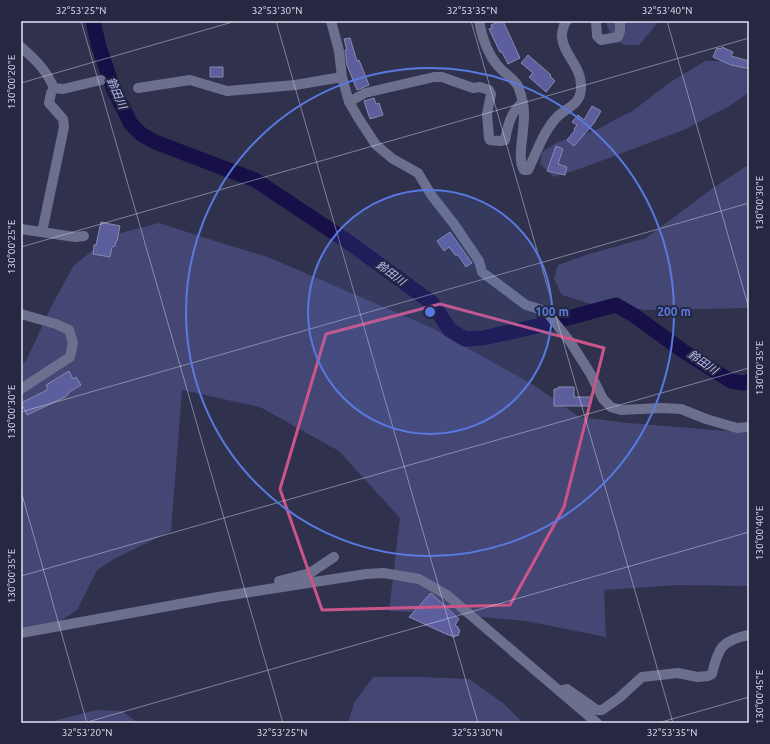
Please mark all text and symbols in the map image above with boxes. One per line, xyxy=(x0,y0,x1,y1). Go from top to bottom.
text: 32°53'25"N xyxy=(56,5,106,16)
text: 32°53'30"N xyxy=(252,5,302,16)
text: 32°53'35"N xyxy=(447,5,497,16)
text: 32°53'40"N xyxy=(642,5,692,16)
text: 130°00'20"E xyxy=(6,54,17,109)
water label: 鈴田川 xyxy=(105,75,130,111)
text: 130°00'30"E xyxy=(754,175,765,230)
text: 130°00'25"E xyxy=(6,219,17,274)
water label: 鈴田川 xyxy=(374,258,409,288)
centre of rings xyxy=(423,305,437,319)
text: 100 m xyxy=(535,305,569,318)
text: 200 m xyxy=(657,305,691,318)
text: 130°00'35"E xyxy=(754,340,765,395)
water label: 鈴田川 xyxy=(686,348,721,377)
text: 130°00'30"E xyxy=(6,384,17,439)
text: 130°00'40"E xyxy=(754,505,765,560)
text: 130°00'35"E xyxy=(6,548,17,603)
text: 130°00'45"E xyxy=(754,669,765,724)
text: 32°53'20"N xyxy=(62,727,112,738)
text: 32°53'25"N xyxy=(257,727,307,738)
text: 32°53'30"N xyxy=(452,727,502,738)
text: 32°53'35"N xyxy=(647,727,697,738)

